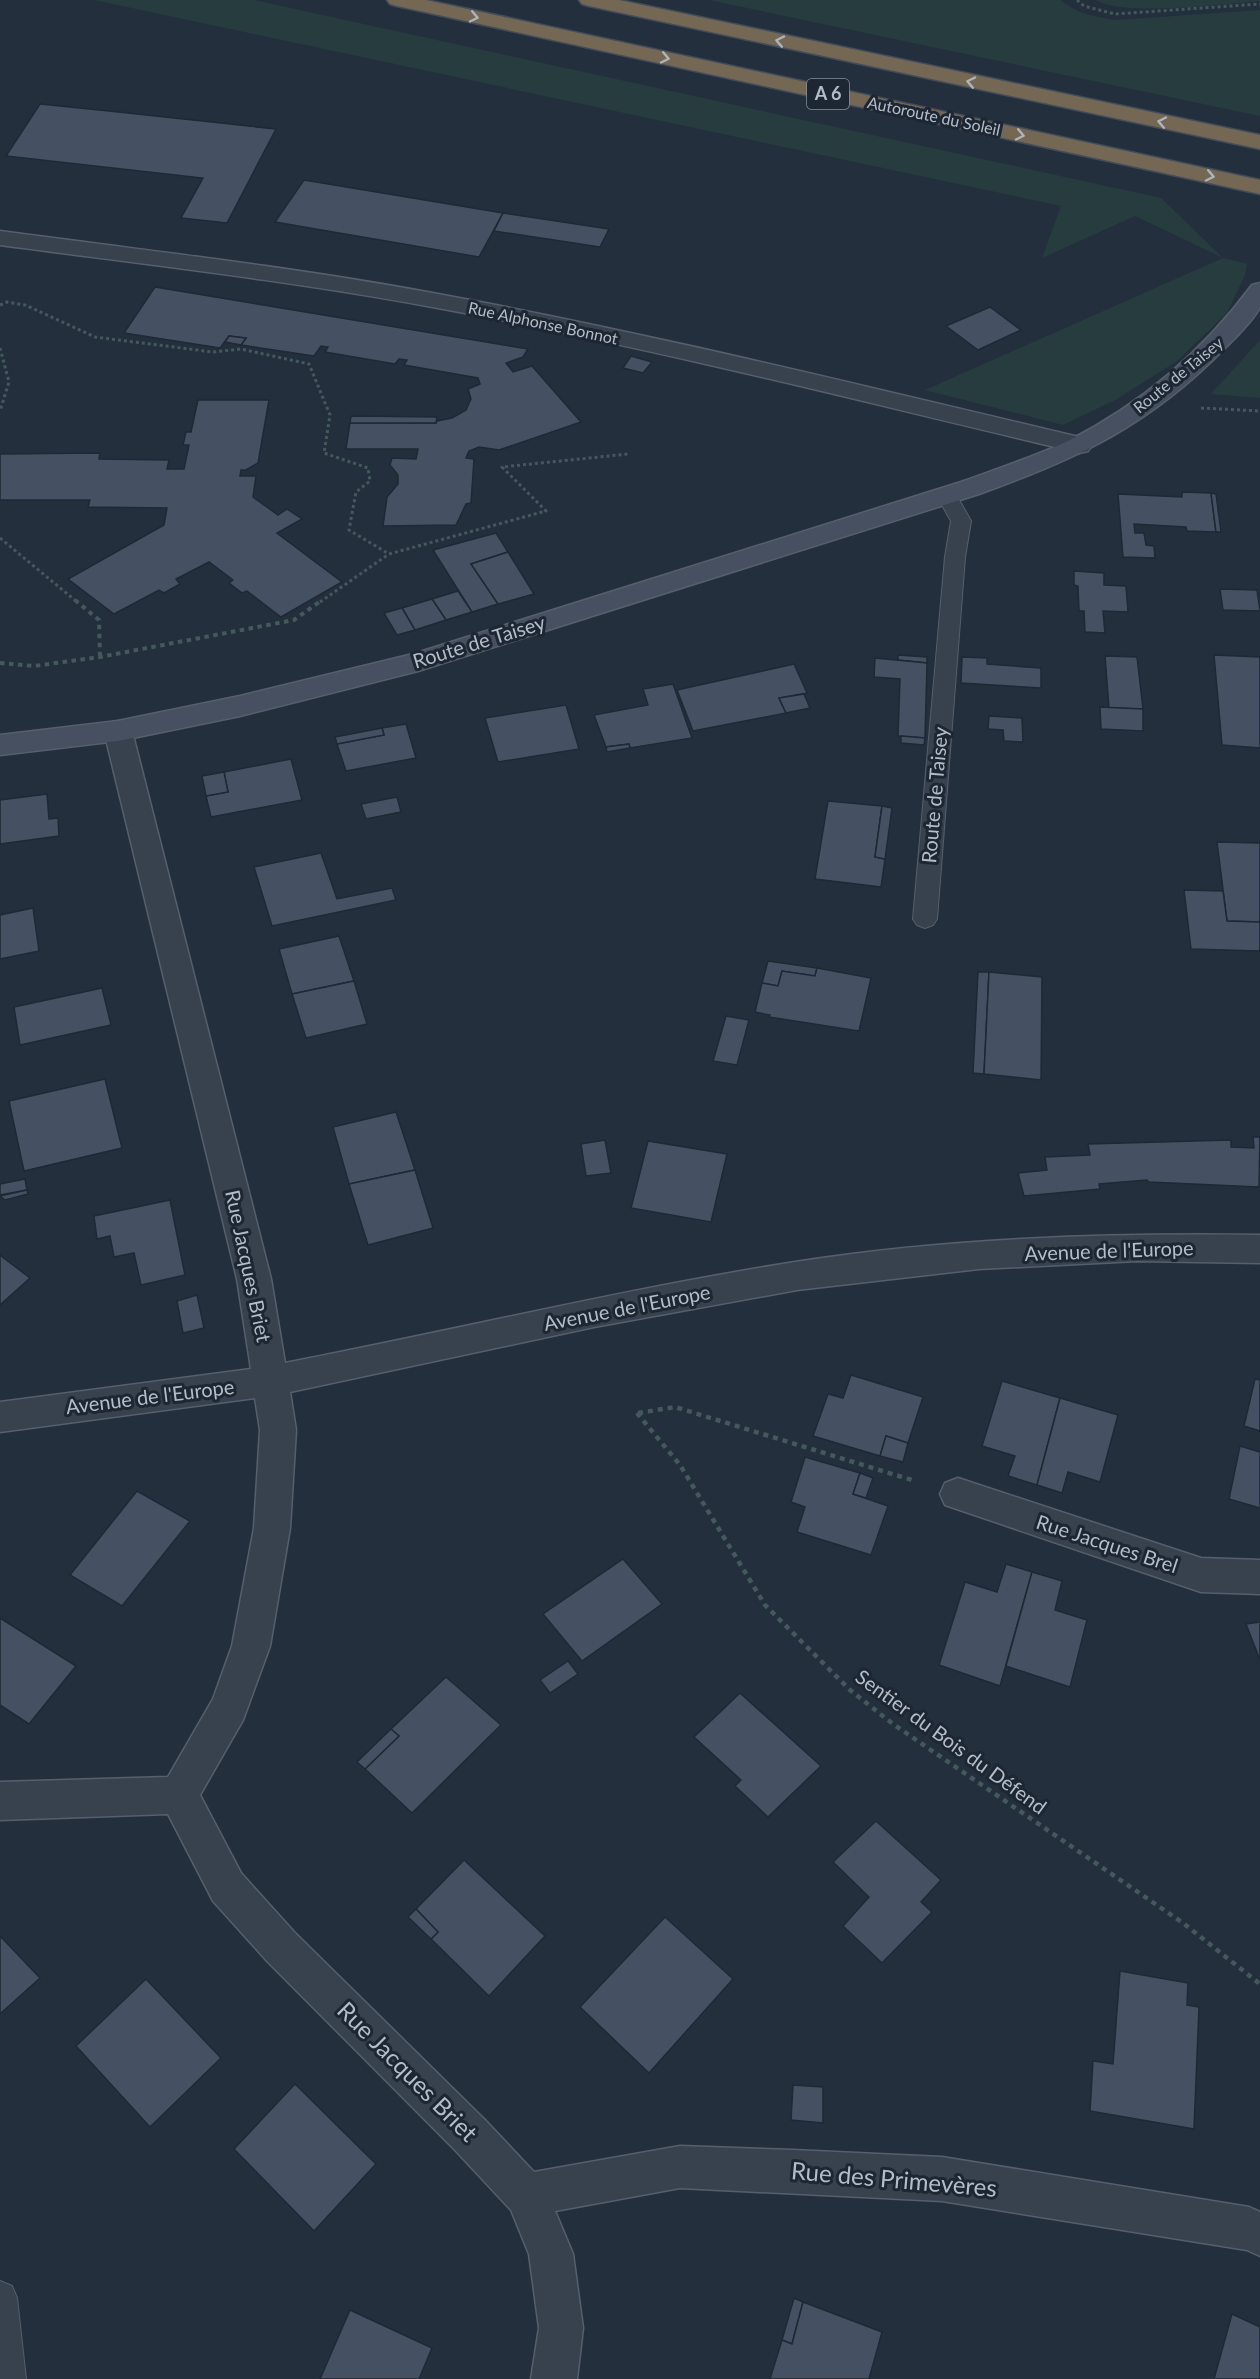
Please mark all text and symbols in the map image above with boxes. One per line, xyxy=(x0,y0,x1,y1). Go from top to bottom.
one-way arrow xyxy=(469,10,479,23)
one-way arrow xyxy=(775,35,785,48)
one-way arrow xyxy=(660,51,670,64)
one-way arrow xyxy=(966,76,976,89)
road number: A 6 xyxy=(807,79,849,109)
street label: Autoroute du Soleil xyxy=(866,92,1002,139)
one-way arrow xyxy=(1157,116,1167,129)
one-way arrow xyxy=(1014,128,1024,141)
one-way arrow xyxy=(1205,169,1215,182)
street label: Rue Alphonse Bonnot xyxy=(467,297,620,348)
street label: Route de Taisey xyxy=(1129,332,1227,416)
street label: Route de Taisey xyxy=(410,609,548,673)
street label: Route de Taisey xyxy=(916,725,952,864)
street label: Rue Jacques Briet xyxy=(221,1188,277,1344)
street label: Avenue de l'Europe xyxy=(1024,1235,1194,1265)
street label: Avenue de l'Europe xyxy=(541,1279,712,1335)
street label: Avenue de l'Europe xyxy=(64,1374,235,1418)
street label: Rue Jacques Brel xyxy=(1034,1509,1181,1577)
street label: Sentier du Bois du Défend xyxy=(851,1664,1052,1818)
street label: Rue Jacques Briet xyxy=(332,1995,484,2147)
street label: Rue des Primevères xyxy=(790,2155,998,2202)

